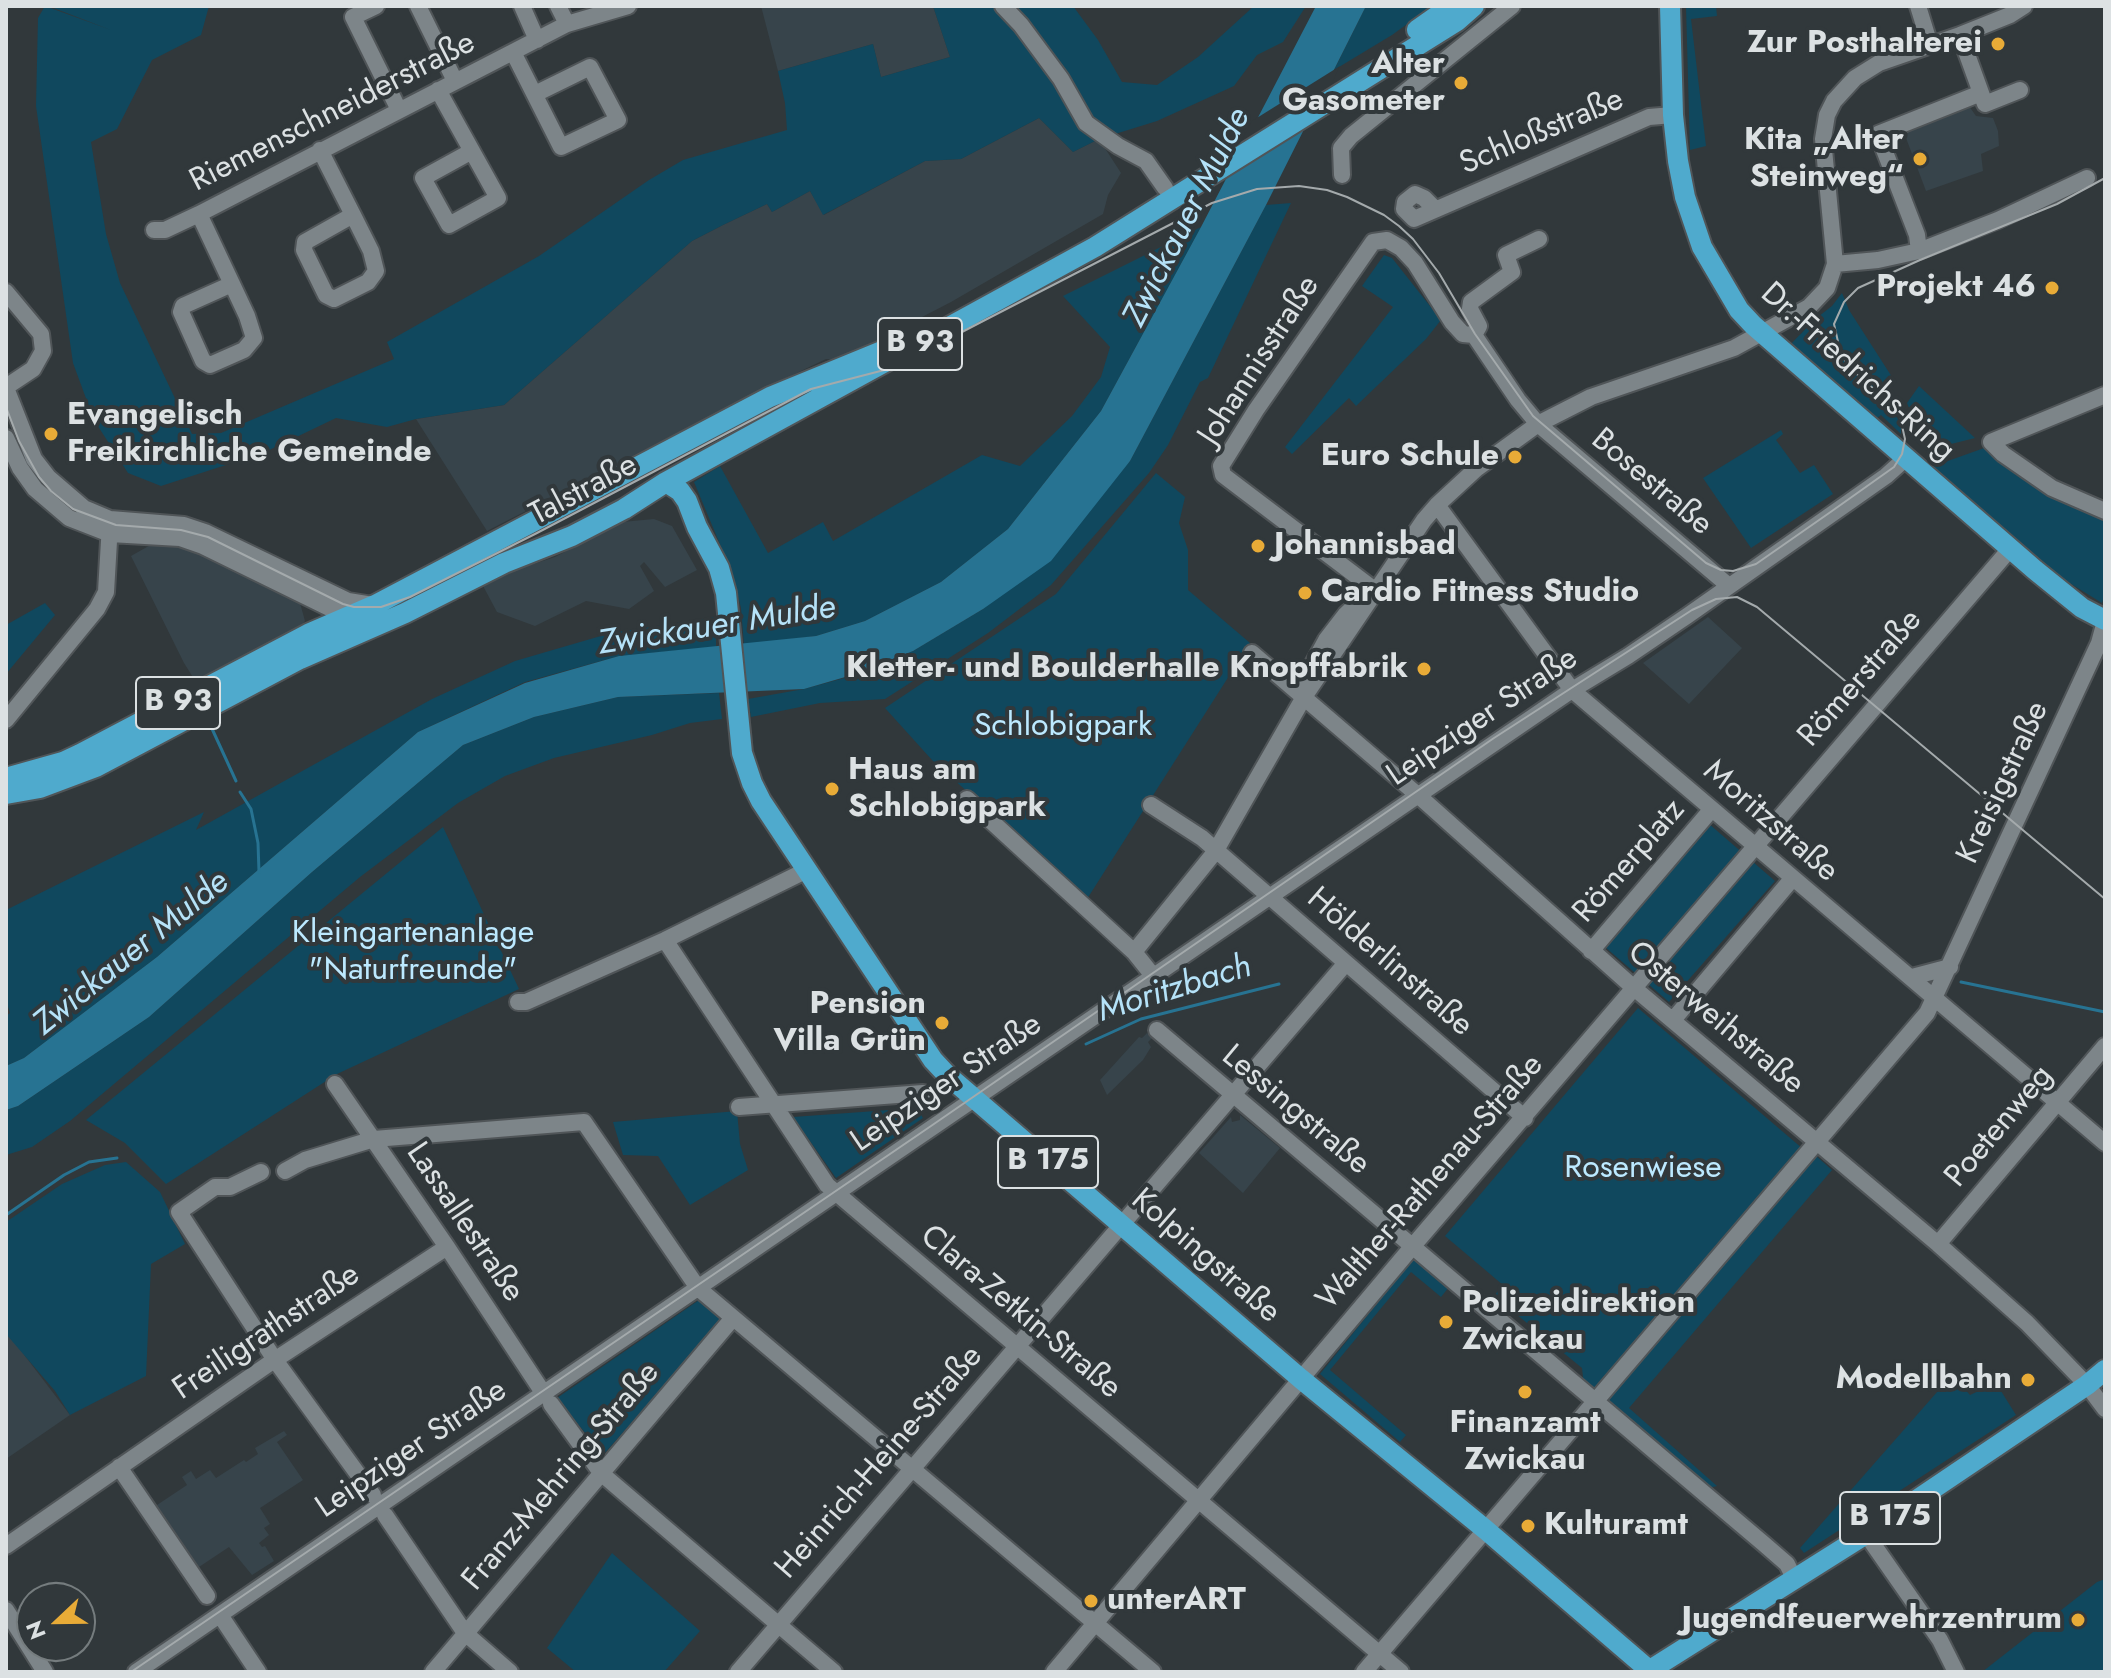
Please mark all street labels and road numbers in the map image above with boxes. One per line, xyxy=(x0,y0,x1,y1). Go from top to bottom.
street label: Riemenschneiderstraße xyxy=(184,24,482,202)
street label: Schloßstraße xyxy=(1454,81,1630,185)
street label: Johannisstraße xyxy=(1191,269,1329,453)
street label: Dr.-Friedrichs-Ring xyxy=(1752,275,1962,471)
road number: B 93 xyxy=(878,318,962,370)
street label: Bosestraße xyxy=(1583,421,1719,545)
street label: Talstraße xyxy=(524,447,644,535)
street label: Römerstraße xyxy=(1791,603,1931,755)
street label: Leipziger Straße xyxy=(1380,640,1586,796)
road number: B 93 xyxy=(136,677,220,729)
street label: Kreisigstraße xyxy=(1950,696,2058,870)
street label: Moritzstraße xyxy=(1695,753,1845,891)
street label: Römerplatz xyxy=(1566,792,1694,932)
street label: Hölderlinstraße xyxy=(1298,880,1480,1046)
street label: Osterweihstraße xyxy=(1619,934,1811,1104)
street label: Leipziger Straße xyxy=(844,1006,1050,1162)
street label: Lessingstraße xyxy=(1213,1038,1377,1184)
street label: Walther-Rathenau-Straße xyxy=(1310,1047,1552,1319)
street label: Poetenweg xyxy=(1938,1058,2062,1196)
street label: Lassallestraße xyxy=(397,1136,531,1310)
road number: B 175 xyxy=(998,1136,1098,1188)
street label: Kolpingstraße xyxy=(1123,1182,1287,1332)
street label: Clara-Zetkin-Straße xyxy=(912,1218,1128,1408)
street label: Freiligrathstraße xyxy=(166,1256,368,1410)
street label: Heinrich-Heine-Straße xyxy=(768,1339,992,1587)
street label: Franz-Mehring-Straße xyxy=(455,1355,669,1599)
street label: Leipziger Straße xyxy=(309,1372,515,1528)
road number: B 175 xyxy=(1840,1492,1940,1544)

